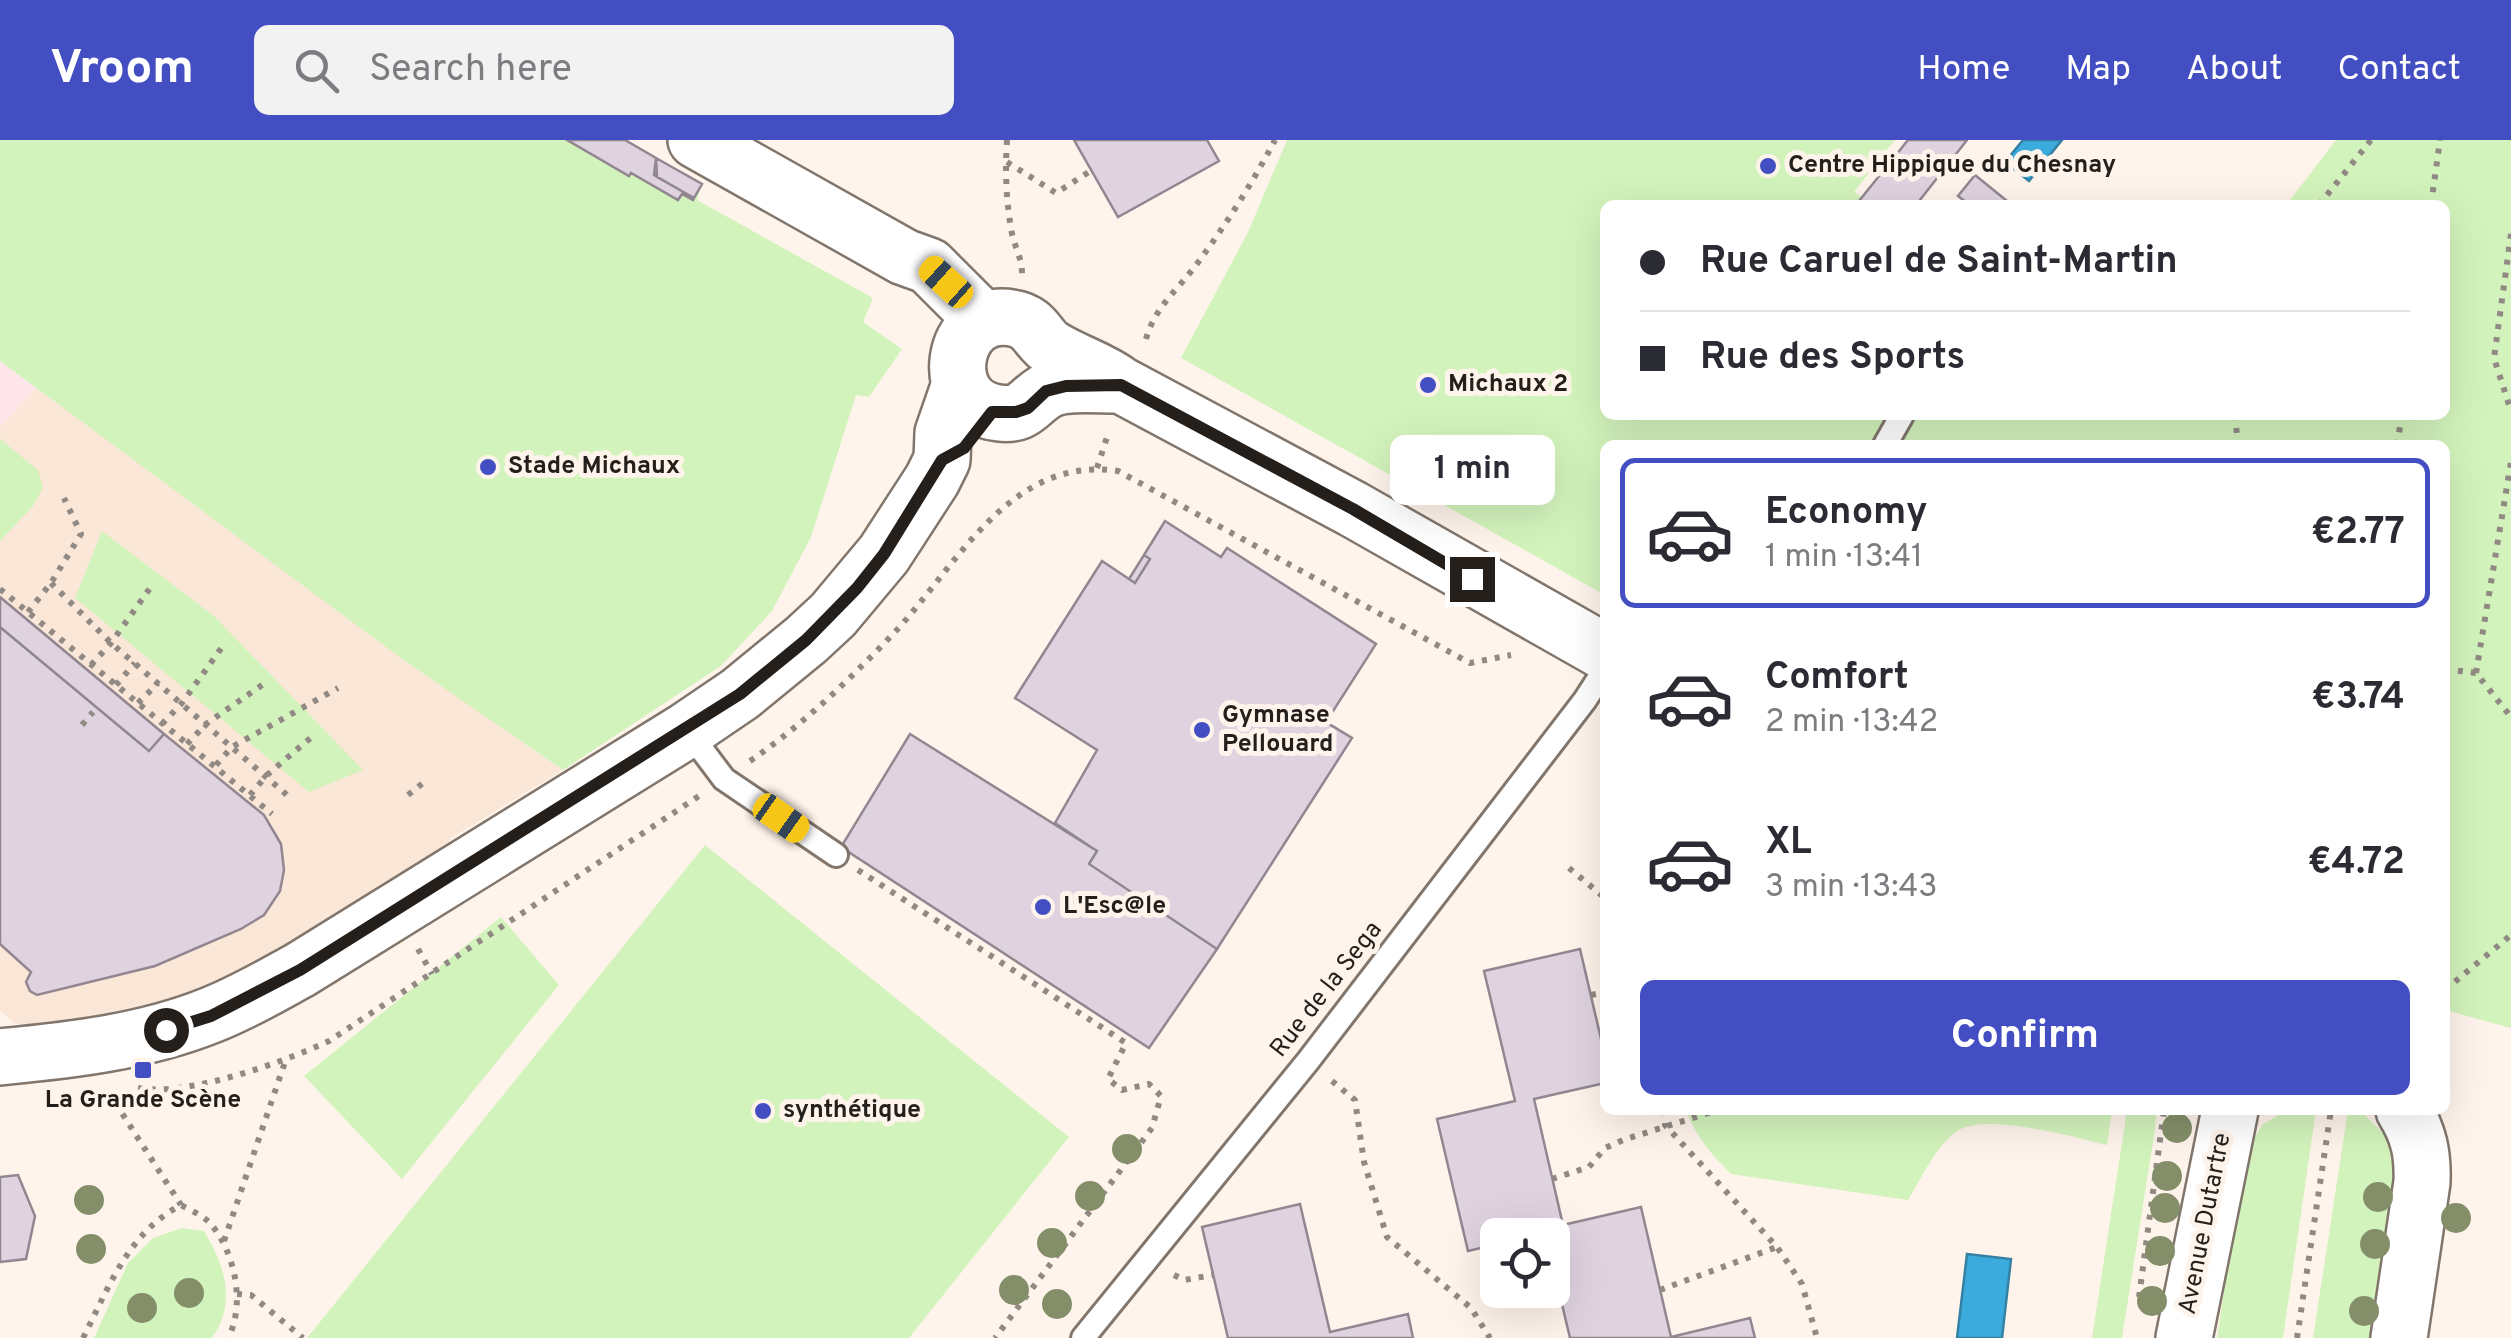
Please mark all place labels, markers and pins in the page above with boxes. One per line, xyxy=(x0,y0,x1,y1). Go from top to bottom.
place label: Centre Hippique du Chesnay xyxy=(1788,150,2116,182)
marker: Centre Hippique du Chesnay xyxy=(1757,155,1779,177)
place label: Michaux 2 xyxy=(1448,369,1568,401)
marker: Michaux 2 xyxy=(1417,374,1439,396)
place label: Stade Michaux xyxy=(508,451,680,483)
marker: Stade Michaux xyxy=(477,456,499,478)
place label: Gymnase Pellouard xyxy=(1222,700,1333,761)
marker: Gymnase Pellouard xyxy=(1191,719,1213,741)
place label: L'Esc@le xyxy=(1063,891,1166,923)
marker: L'Esc@le xyxy=(1032,896,1054,918)
marker: La Grande Scène xyxy=(132,1059,154,1081)
place label: La Grande Scène xyxy=(45,1085,241,1117)
place label: synthétique xyxy=(783,1095,921,1127)
marker: synthétique xyxy=(752,1100,774,1122)

